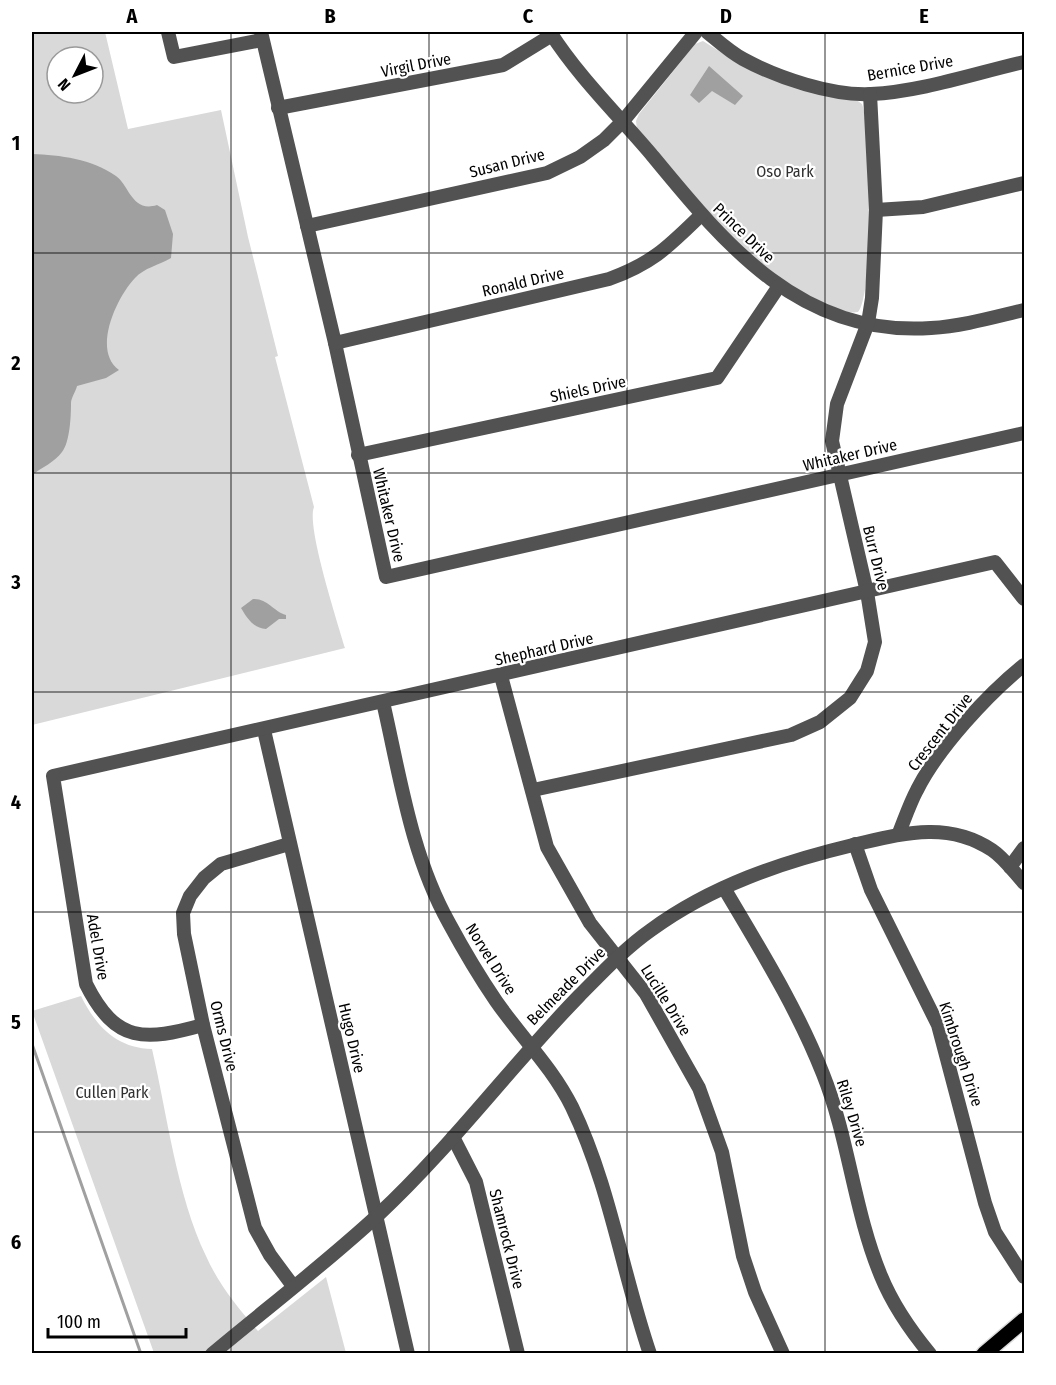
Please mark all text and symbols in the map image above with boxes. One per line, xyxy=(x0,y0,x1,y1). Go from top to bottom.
text: A xyxy=(126,4,139,28)
text: B xyxy=(324,4,336,28)
text: C xyxy=(523,4,534,28)
text: D xyxy=(720,4,732,28)
text: E xyxy=(919,4,929,28)
north arrow xyxy=(45,45,105,105)
street label: Virgil Drive xyxy=(379,49,453,81)
street label: Bernice Drive xyxy=(866,51,954,85)
text: N xyxy=(54,75,74,95)
text: 1 xyxy=(12,131,20,155)
street label: Susan Drive xyxy=(467,144,547,182)
park label: Oso Park xyxy=(756,162,814,181)
street label: Prince Drive xyxy=(709,199,779,267)
street label: Ronald Drive xyxy=(480,263,566,301)
text: 2 xyxy=(10,351,21,375)
street label: Shiels Drive xyxy=(548,372,628,406)
street label: Whitaker Drive xyxy=(801,435,899,475)
street label: Whitaker Drive xyxy=(369,466,409,564)
street label: Burr Drive xyxy=(859,524,893,592)
text: 3 xyxy=(10,570,21,594)
street label: Shephard Drive xyxy=(493,628,595,670)
street label: Crescent Drive xyxy=(904,689,976,775)
text: 4 xyxy=(11,790,21,814)
street label: Adel Drive xyxy=(83,912,113,982)
street label: Norvel Drive xyxy=(462,920,520,998)
street label: Belmeade Drive xyxy=(523,943,609,1029)
street label: Lucille Drive xyxy=(637,961,695,1039)
street label: Orms Drive xyxy=(206,999,242,1074)
street label: Kimbrough Drive xyxy=(935,999,987,1109)
street label: Hugo Drive xyxy=(335,1001,369,1075)
text: 5 xyxy=(11,1010,21,1034)
street label: Riley Drive xyxy=(833,1077,871,1149)
park label: Cullen Park xyxy=(75,1083,149,1102)
street label: Shamrock Drive xyxy=(485,1187,529,1291)
text: 6 xyxy=(11,1230,21,1254)
scale bar xyxy=(48,1301,186,1339)
text: 100 m xyxy=(57,1311,101,1333)

